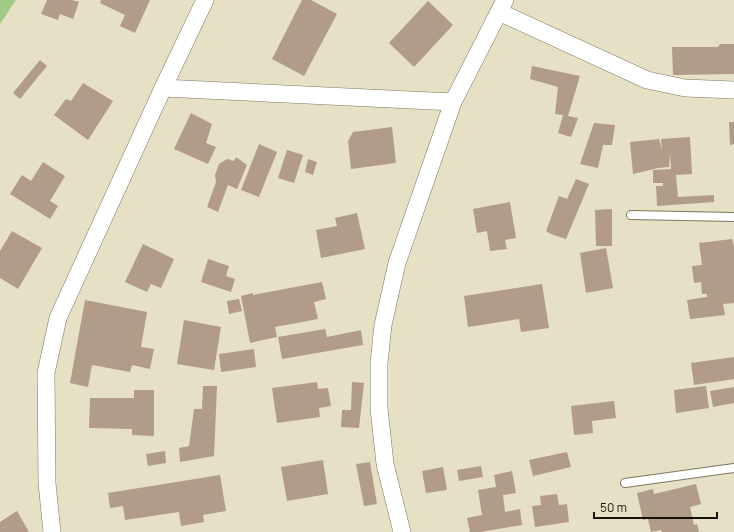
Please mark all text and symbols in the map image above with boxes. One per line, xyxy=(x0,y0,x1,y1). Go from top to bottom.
scale bar xyxy=(594,494,717,520)
text: 50 m xyxy=(600,499,627,516)

